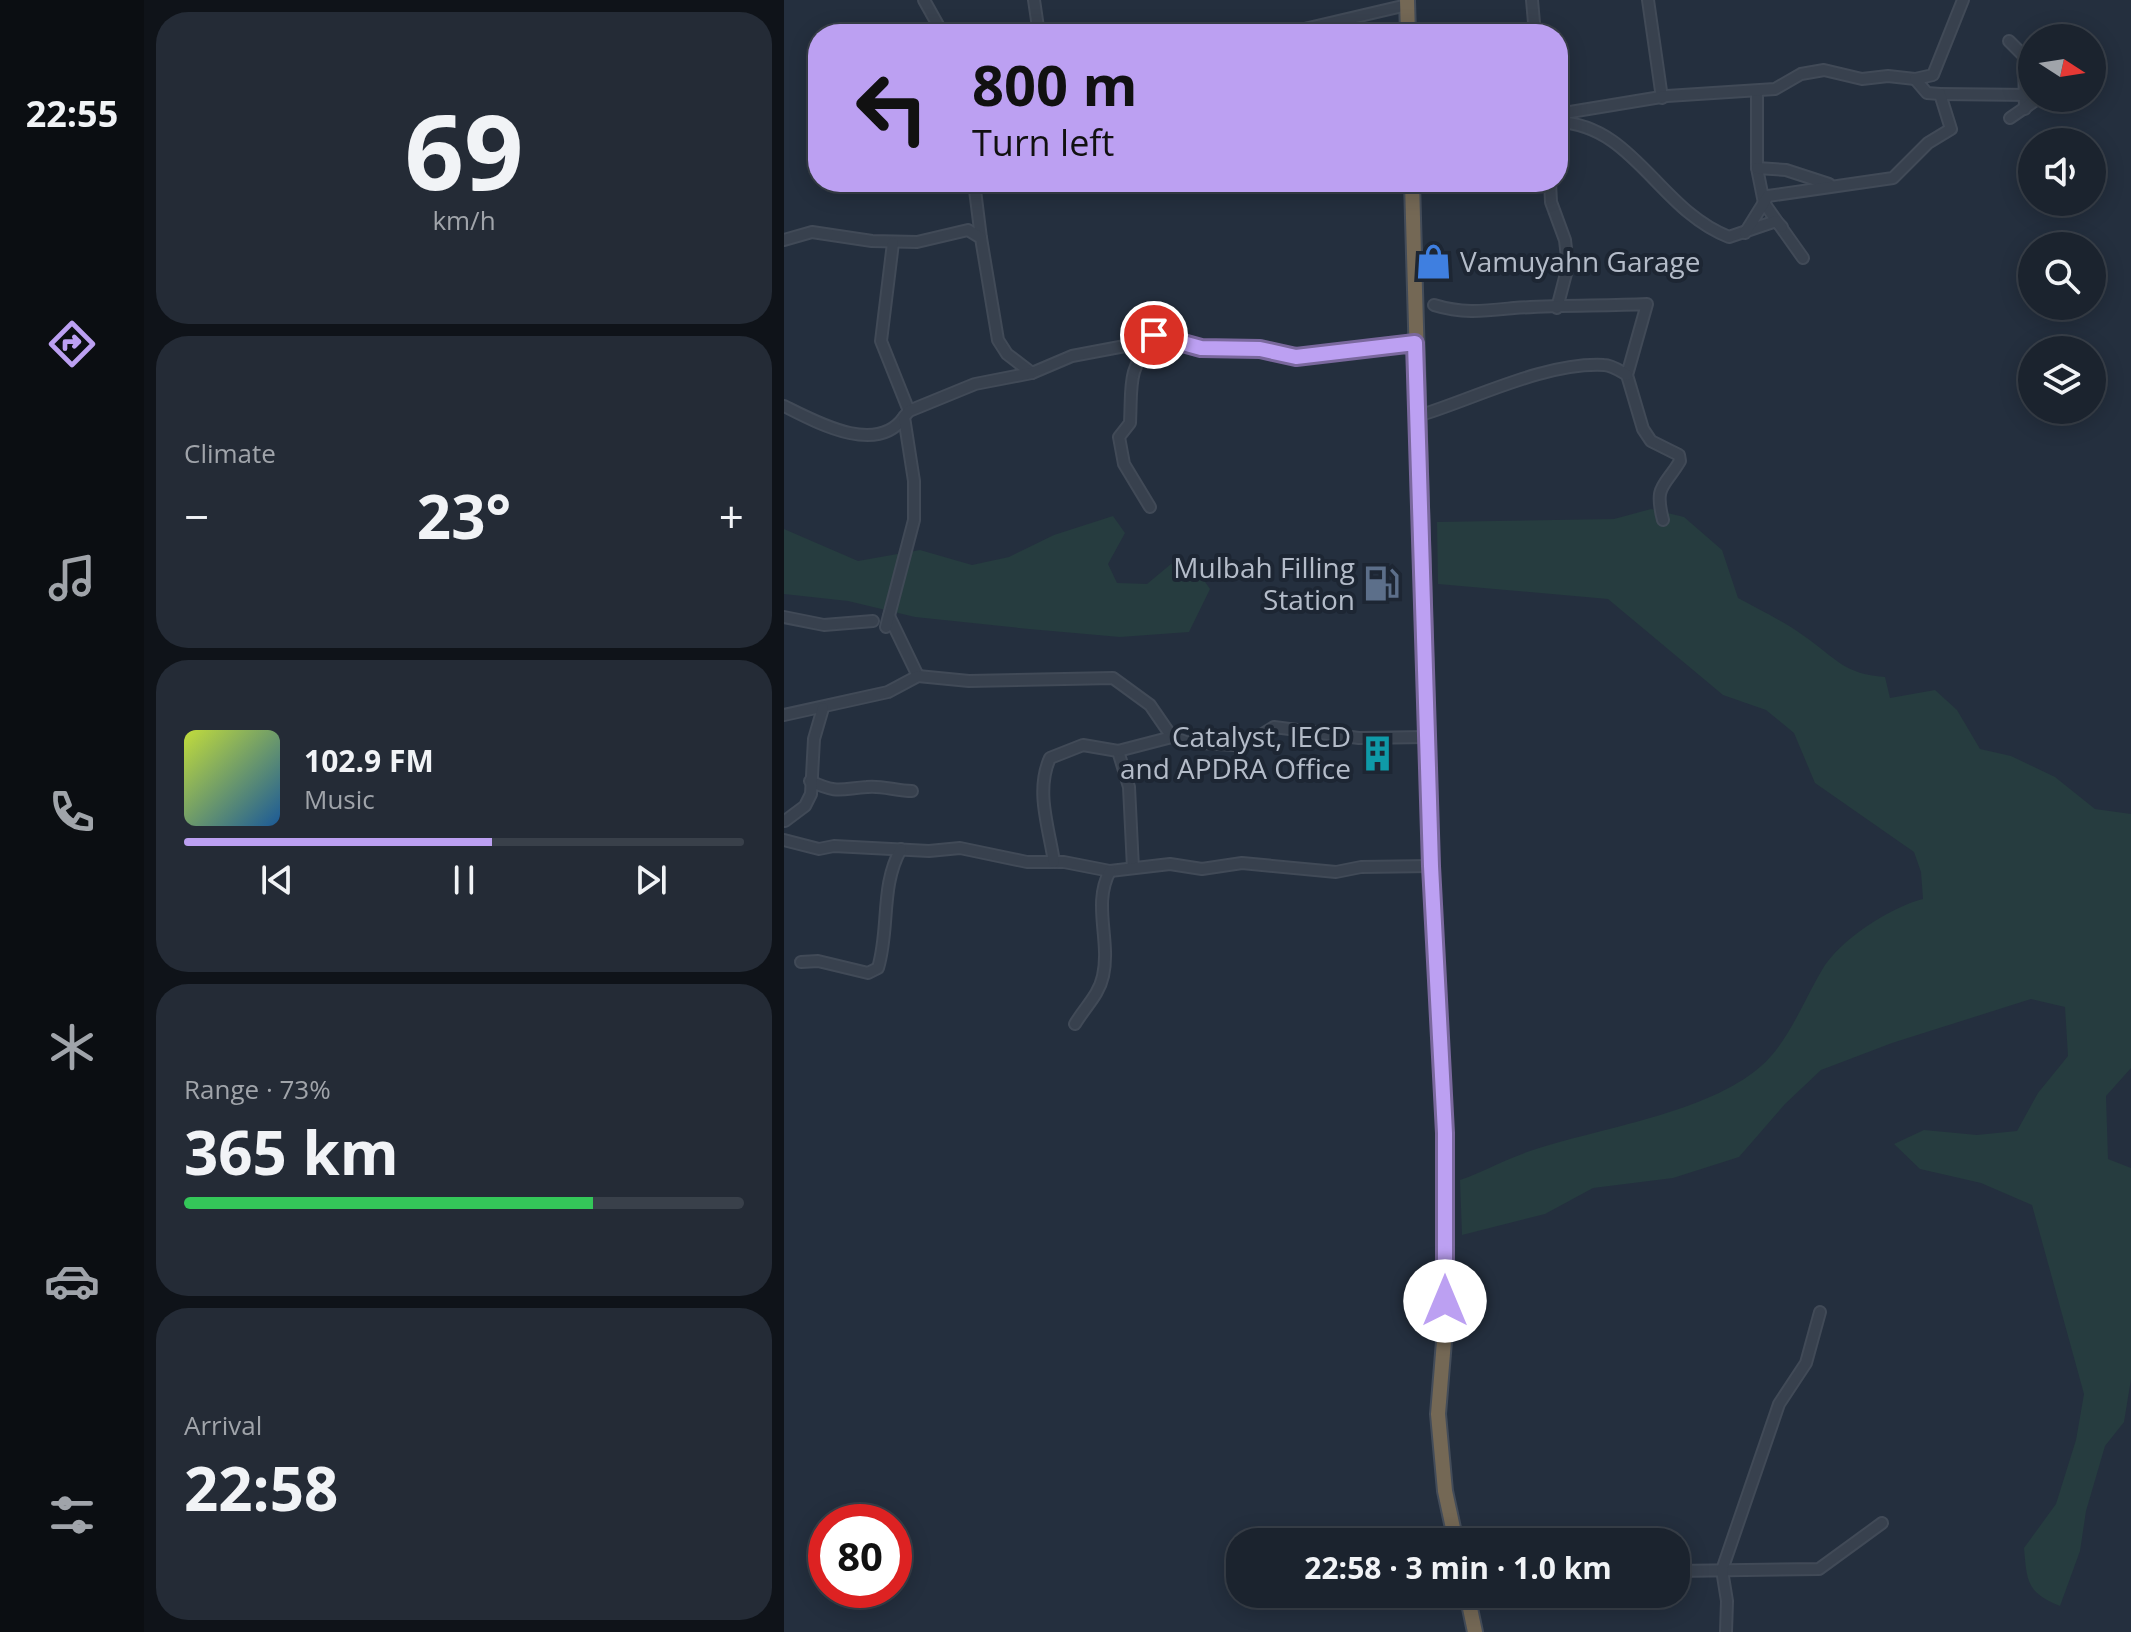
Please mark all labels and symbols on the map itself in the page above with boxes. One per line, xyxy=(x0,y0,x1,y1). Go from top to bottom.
north arrow xyxy=(2018,24,2106,112)
place label: Vamuyahn Garage xyxy=(1460,242,1700,280)
shop icon: Vamuyahn Garage xyxy=(1415,243,1453,281)
pin xyxy=(1120,301,1188,369)
place label: Mulbah Filling Station xyxy=(1173,548,1355,618)
fuel station icon: Mulbah Filling Station xyxy=(1362,565,1400,603)
place label: Catalyst, IECD and APDRA Office xyxy=(1120,717,1351,787)
building icon: Catalyst, IECD and APDRA Office xyxy=(1358,734,1396,772)
position arrow xyxy=(1403,1259,1487,1343)
speed limit sign: 80 xyxy=(808,1504,912,1608)

